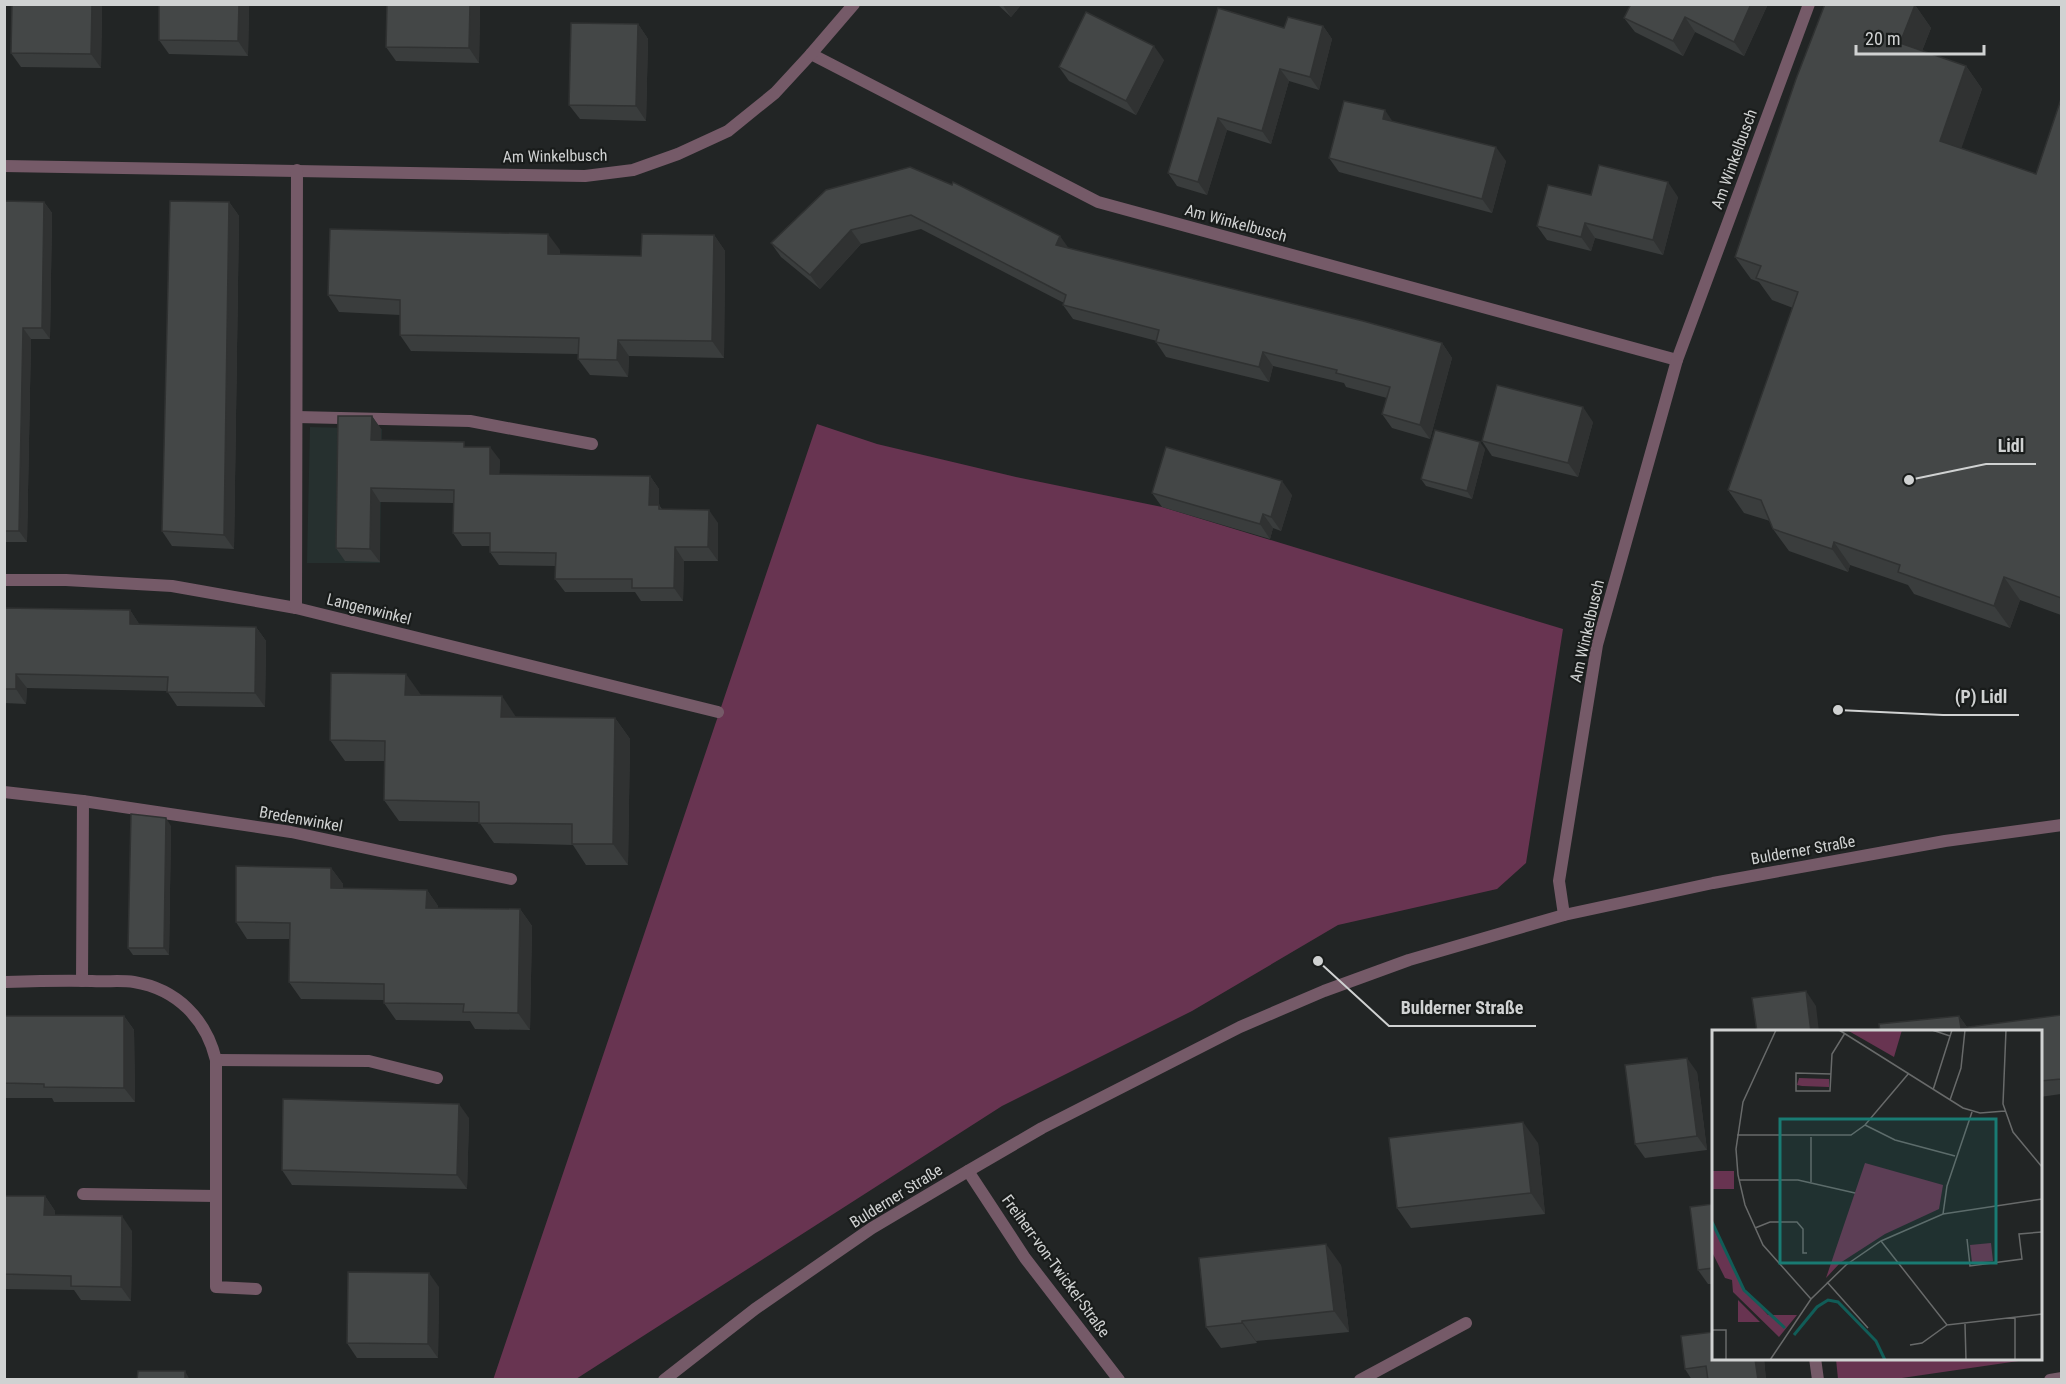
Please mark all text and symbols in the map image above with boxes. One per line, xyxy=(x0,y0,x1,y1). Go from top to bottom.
scale bar xyxy=(1856,18,1984,56)
text: 20 m xyxy=(1865,28,1900,49)
street label: Am Winkelbusch xyxy=(1707,106,1761,212)
street label: Am Winkelbusch xyxy=(502,146,608,166)
street label: Am Winkelbusch xyxy=(1183,200,1289,246)
callout: Lidl xyxy=(1986,428,2036,464)
text: Lidl xyxy=(1998,435,2024,456)
street label: Am Winkelbusch xyxy=(1566,578,1608,684)
street label: Langenwinkel xyxy=(325,589,413,629)
callout: (P) Lidl xyxy=(1943,679,2019,715)
text: (P) Lidl xyxy=(1955,686,2007,708)
street label: Bredenwinkel xyxy=(258,802,344,836)
street label: Bulderner Straße xyxy=(1749,831,1857,869)
callout: Bulderner Straße xyxy=(1389,990,1536,1026)
text: Bulderner Straße xyxy=(1401,997,1524,1018)
inset map xyxy=(1712,1030,2042,1360)
street label: Bulderner Straße xyxy=(846,1160,946,1232)
street label: Freiherr-von-Twickel-Straße xyxy=(998,1191,1114,1341)

